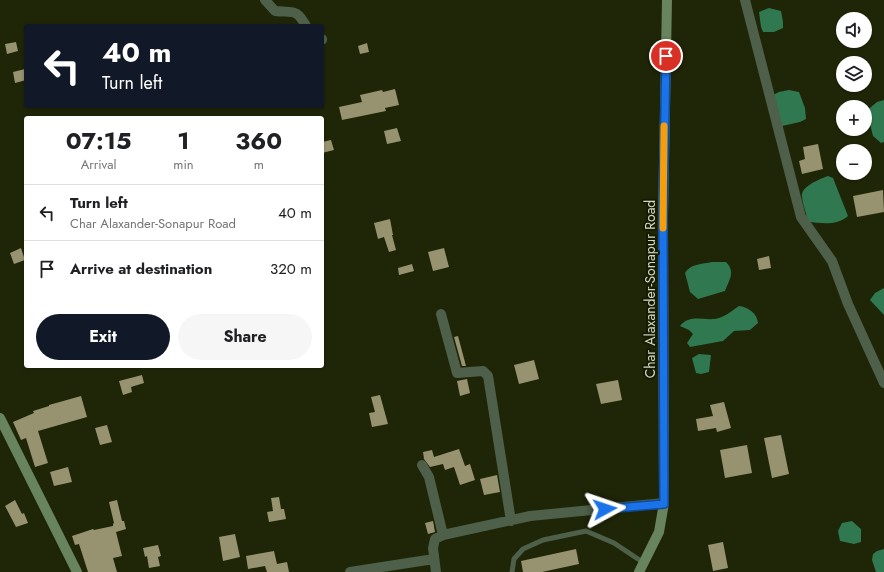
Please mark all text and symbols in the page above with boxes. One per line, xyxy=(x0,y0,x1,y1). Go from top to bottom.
map controls xyxy=(836,12,872,180)
button: sound xyxy=(836,12,872,48)
text: 40 m xyxy=(102,32,171,73)
pin xyxy=(649,39,683,73)
icon: left xyxy=(36,40,88,92)
icon: arrive xyxy=(655,45,677,67)
button: layers xyxy=(836,56,872,92)
text: Turn left xyxy=(102,70,162,96)
button: + xyxy=(836,100,872,136)
text: 07:15 xyxy=(66,123,132,158)
text: 1 xyxy=(177,123,190,158)
text: 360 xyxy=(235,123,282,158)
button: − xyxy=(836,144,872,180)
text: Arrival xyxy=(81,155,117,174)
text: min xyxy=(173,155,194,174)
text: m xyxy=(254,155,264,174)
text: Turn left xyxy=(70,192,128,214)
street label: Char Alaxander-Sonapur Road xyxy=(640,200,660,378)
icon: left xyxy=(36,202,58,224)
text: 40 m xyxy=(278,202,312,224)
text: Char Alaxander-Sonapur Road xyxy=(70,214,236,233)
icon: arrive xyxy=(36,258,58,280)
text: Arrive at destination xyxy=(70,258,212,280)
text: 320 m xyxy=(270,258,312,280)
button: Exit xyxy=(36,314,170,360)
button: Share xyxy=(178,314,312,360)
position arrow xyxy=(584,488,626,530)

